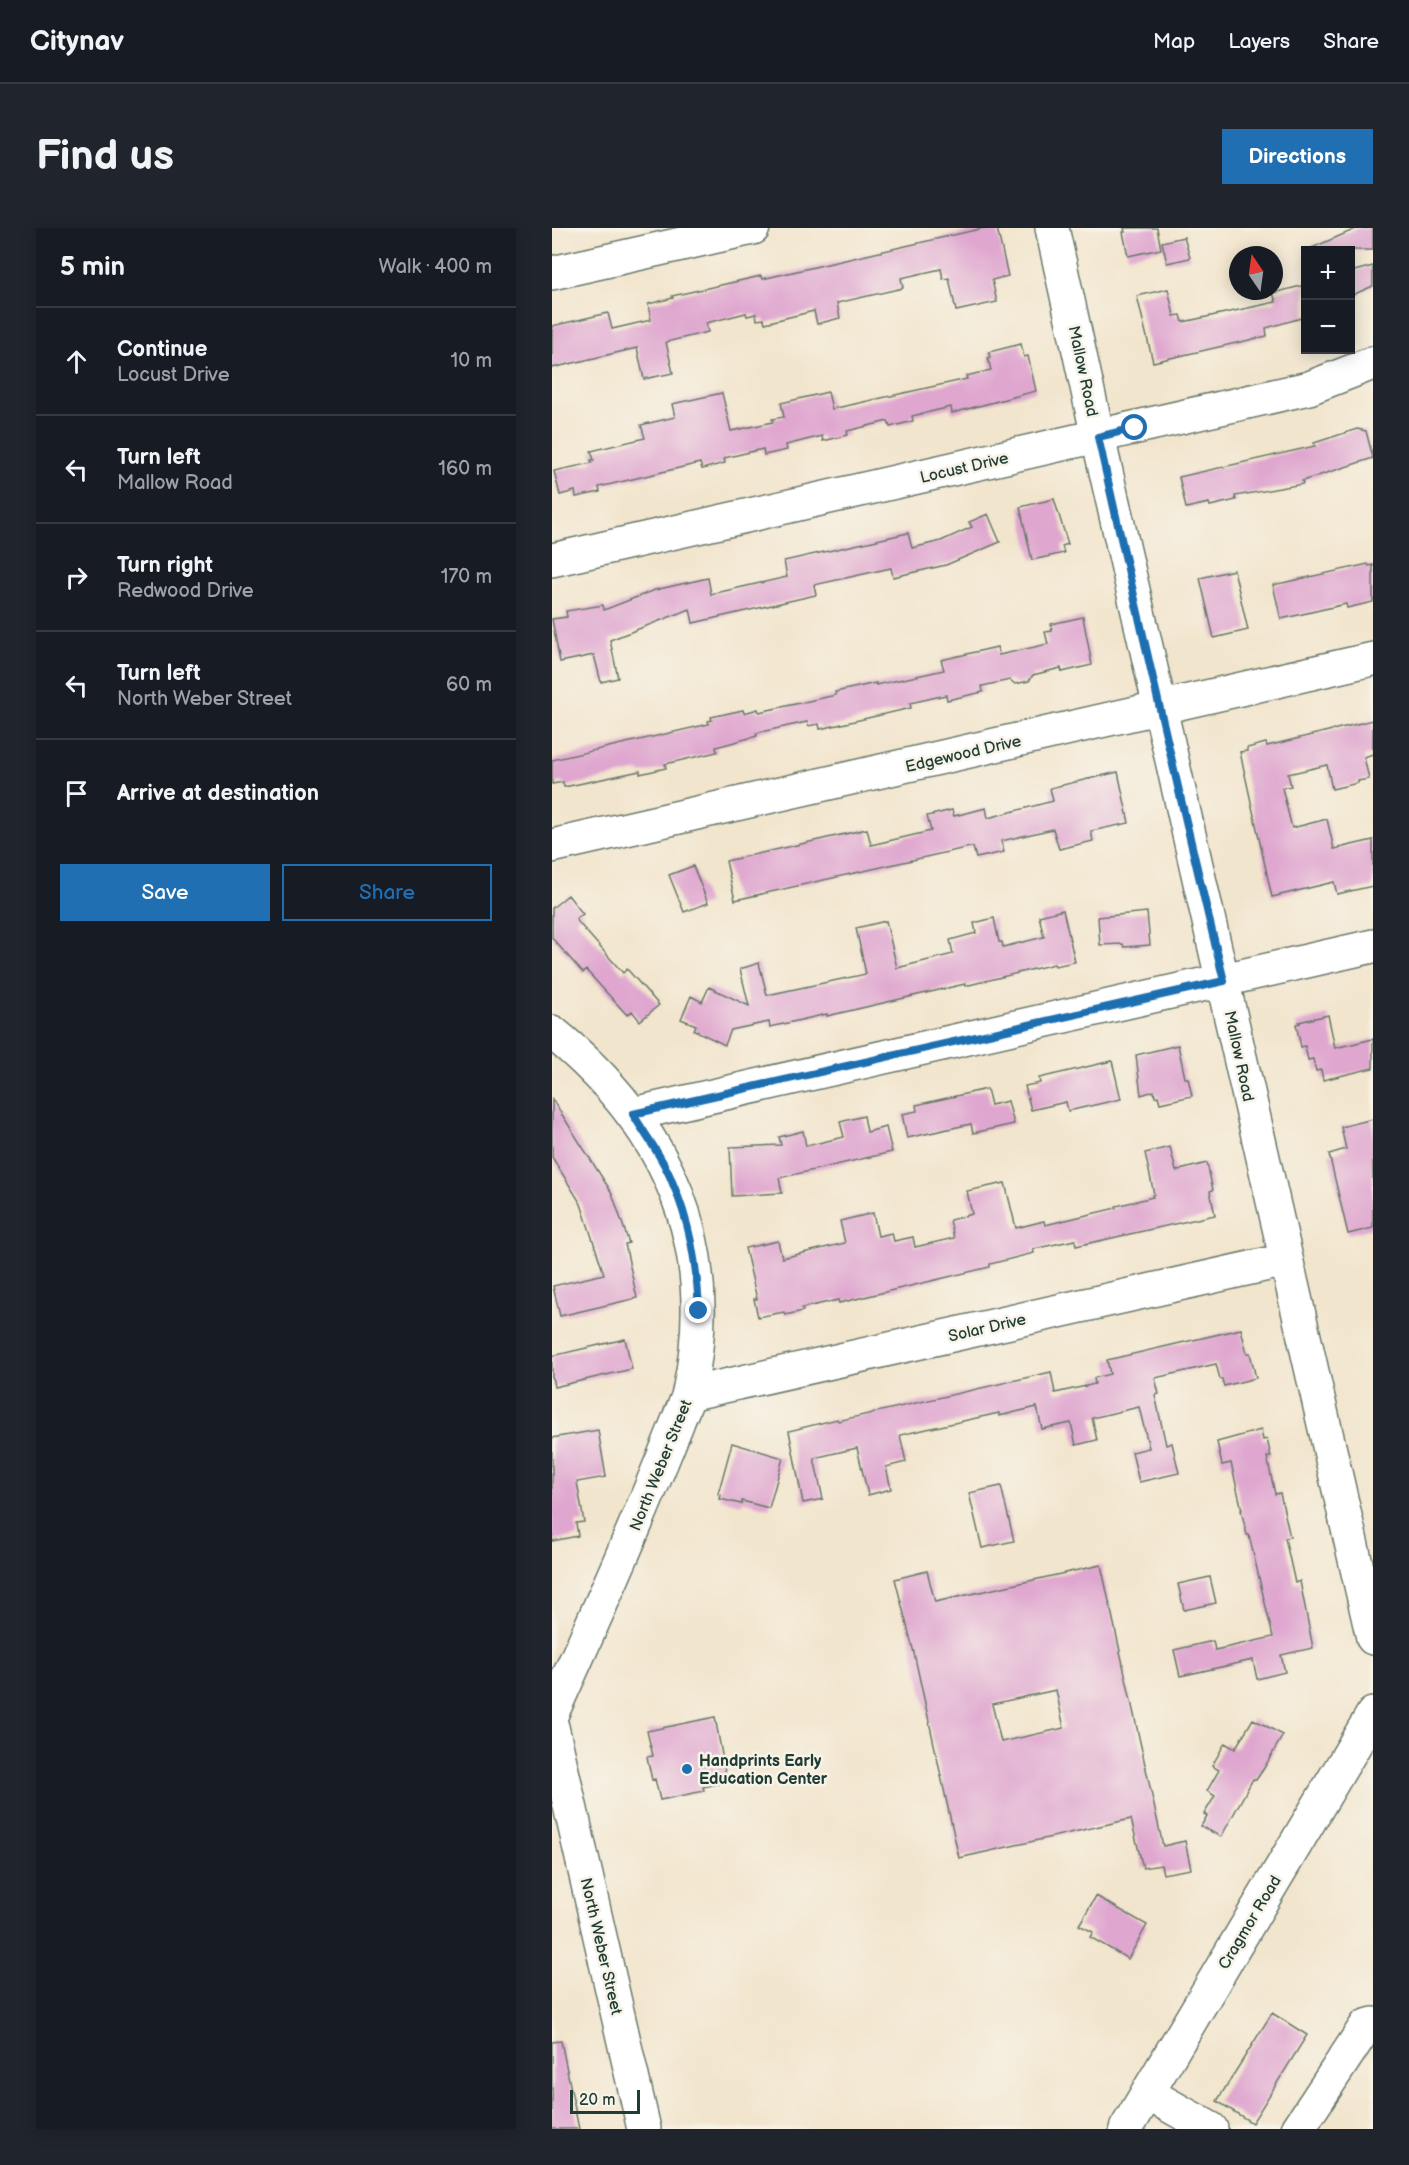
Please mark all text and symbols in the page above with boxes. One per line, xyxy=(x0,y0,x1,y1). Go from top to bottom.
text: Citynav xyxy=(30,25,124,58)
text: Map xyxy=(1153,29,1195,54)
text: Layers xyxy=(1228,29,1290,54)
text: Share xyxy=(1323,29,1379,54)
button: Directions xyxy=(1222,129,1373,184)
text: Find us xyxy=(36,131,174,182)
north arrow xyxy=(1229,246,1283,300)
map controls xyxy=(1301,246,1355,354)
button: + xyxy=(1301,246,1355,300)
text: 5 min xyxy=(60,252,125,283)
text: Walk · 400 m xyxy=(379,255,492,279)
button: − xyxy=(1301,300,1355,354)
street label: Mallow Road xyxy=(1064,324,1101,419)
text: Continue xyxy=(117,336,207,363)
icon: ahead xyxy=(60,345,93,378)
text: 10 m xyxy=(451,349,492,373)
text: Locust Drive xyxy=(117,363,230,387)
route start xyxy=(1121,414,1147,440)
text: Turn left xyxy=(117,444,201,471)
street label: Locust Drive xyxy=(918,449,1011,488)
icon: left xyxy=(60,453,93,486)
text: 160 m xyxy=(438,457,492,481)
text: Mallow Road xyxy=(117,471,233,495)
text: Turn right xyxy=(117,552,213,579)
icon: right xyxy=(60,561,93,594)
text: 170 m xyxy=(441,565,492,589)
text: Redwood Drive xyxy=(117,579,254,603)
text: Turn left xyxy=(117,660,201,687)
icon: left xyxy=(60,669,93,702)
text: 60 m xyxy=(446,673,492,697)
text: North Weber Street xyxy=(117,687,292,711)
street label: Edgewood Drive xyxy=(904,732,1024,777)
icon: arrive xyxy=(60,777,93,810)
text: Arrive at destination xyxy=(117,780,319,807)
button: Save xyxy=(60,864,270,921)
button: Share xyxy=(282,864,492,921)
street label: Mallow Road xyxy=(1220,1009,1257,1104)
route end xyxy=(685,1297,711,1323)
street label: Solar Drive xyxy=(947,1310,1028,1347)
street label: North Weber Street xyxy=(626,1397,696,1534)
place label: Handprints Early Education Center xyxy=(699,1752,828,1789)
marker: Handprints Early Education Center xyxy=(680,1762,694,1776)
street label: Cragmor Road xyxy=(1215,1872,1286,1973)
street label: North Weber Street xyxy=(576,1876,626,2017)
scale bar xyxy=(570,2087,640,2114)
text: 20 m xyxy=(579,2091,615,2110)

